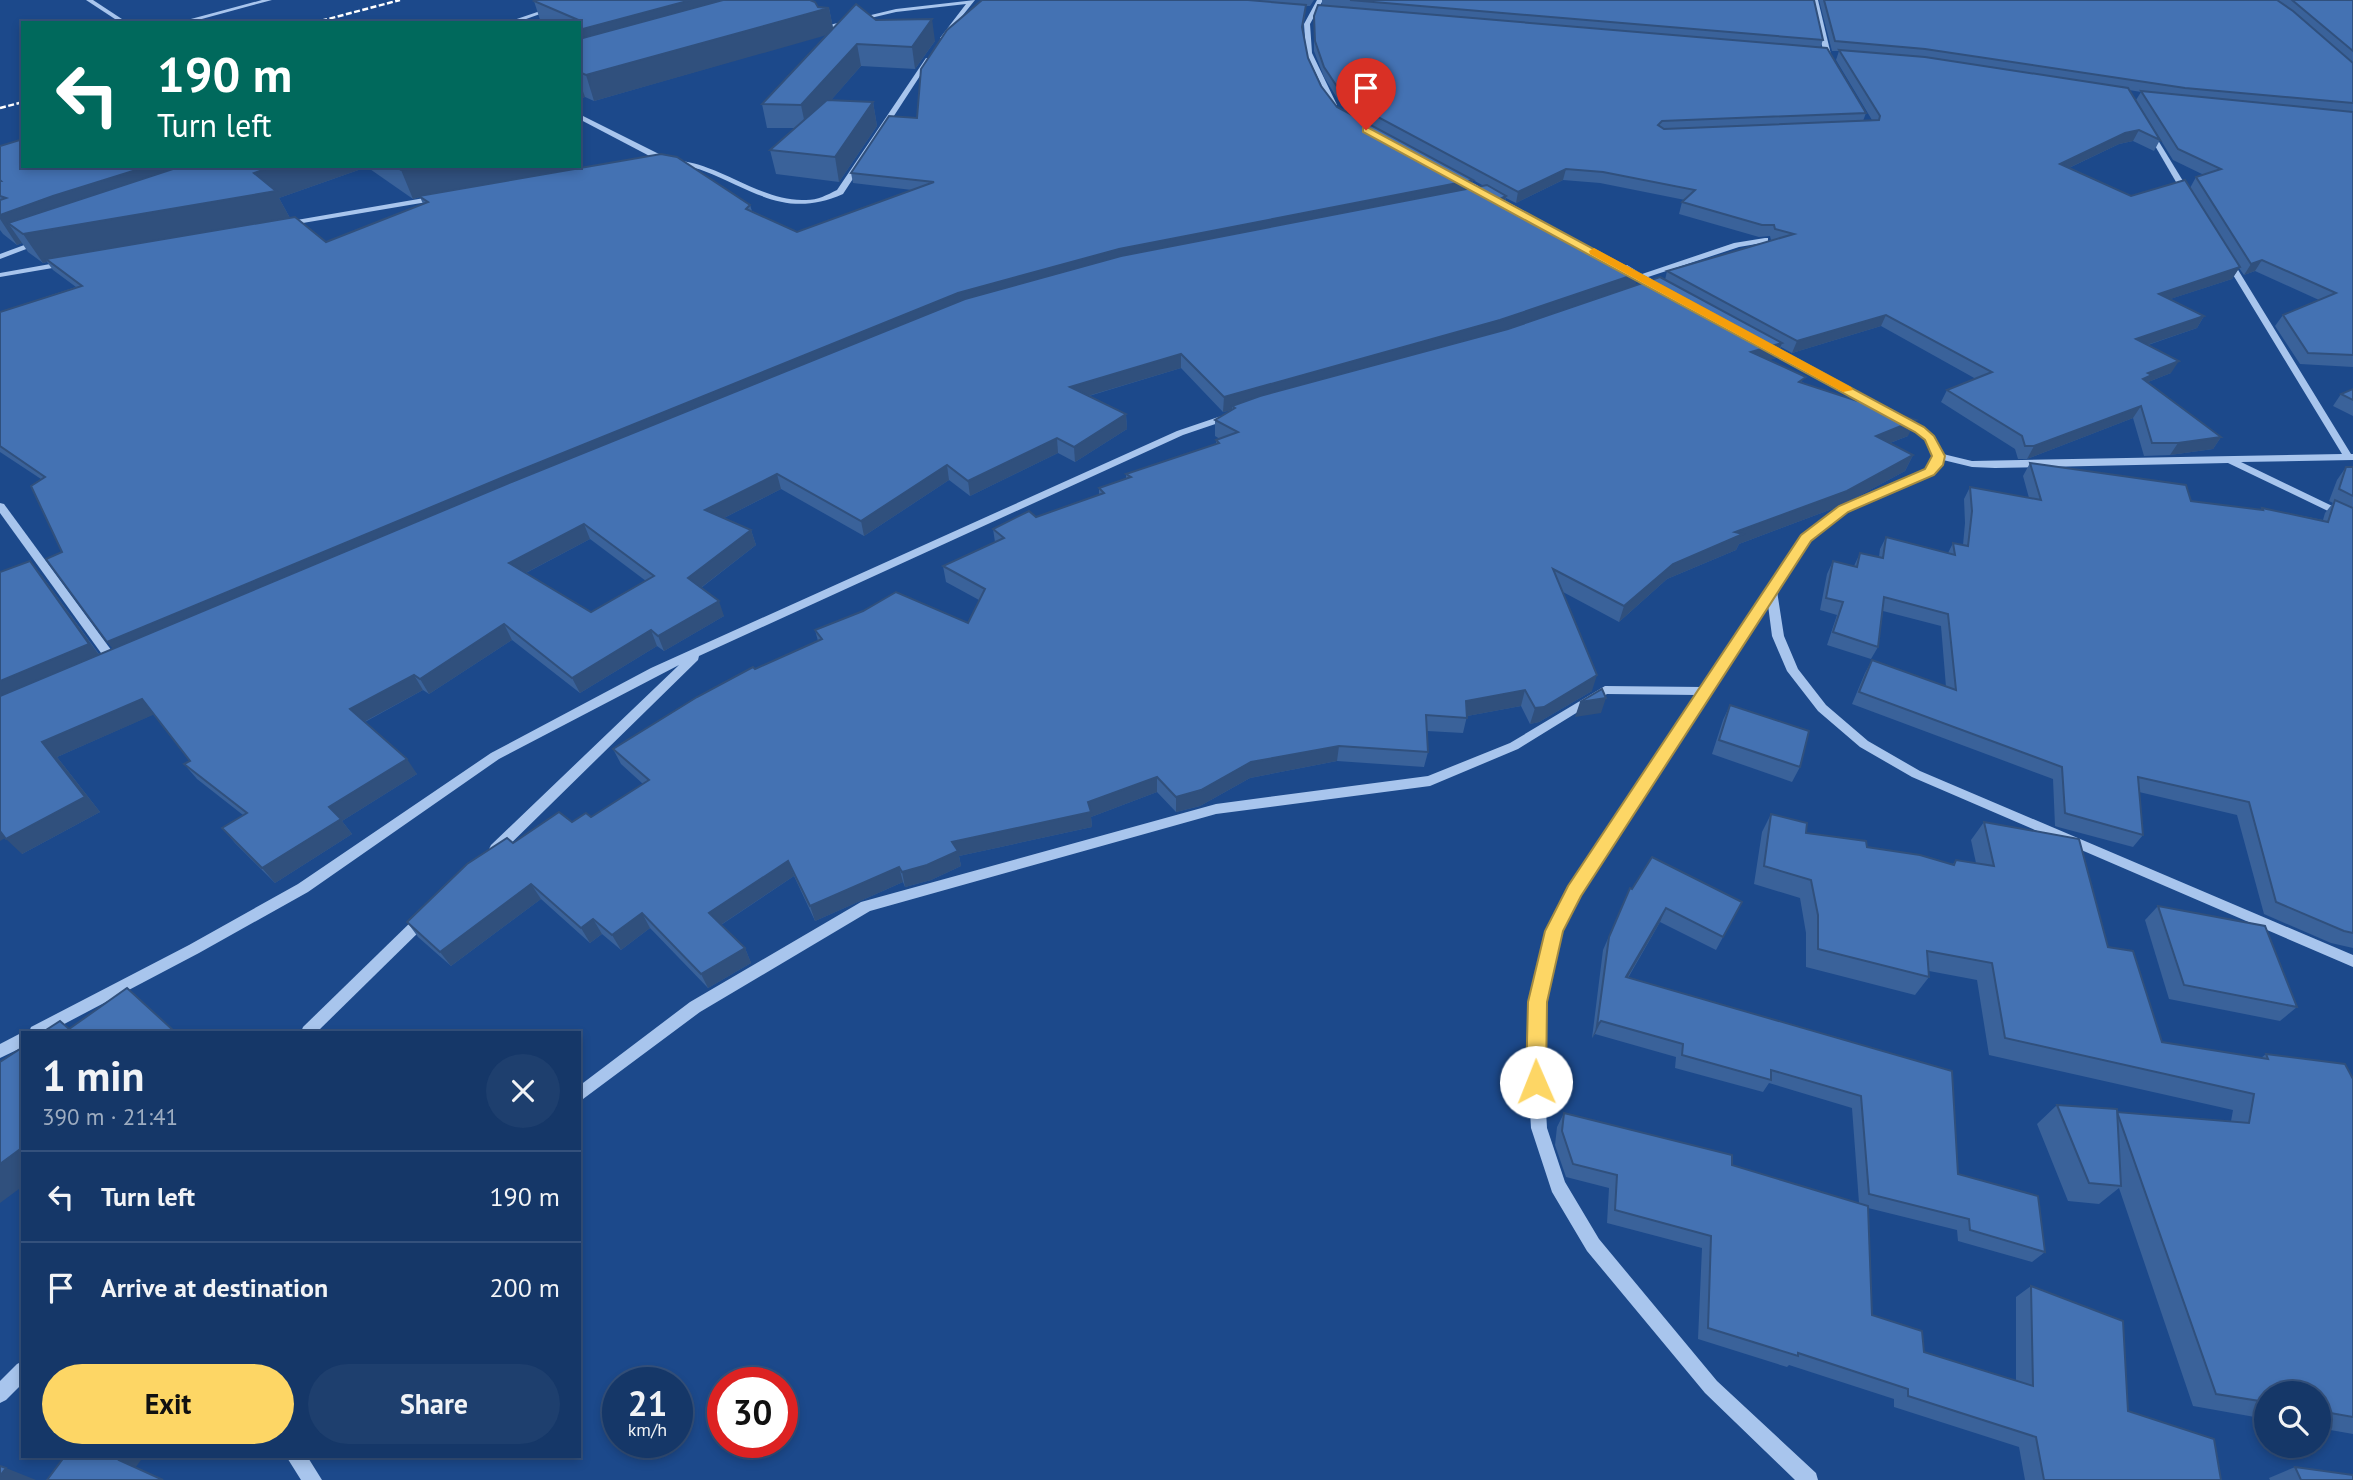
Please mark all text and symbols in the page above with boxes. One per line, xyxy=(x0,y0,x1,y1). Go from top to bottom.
text: 190 m xyxy=(157,42,292,106)
icon: left xyxy=(42,49,133,140)
pin xyxy=(1336,58,1396,130)
icon: arrive xyxy=(1347,69,1385,107)
text: Turn left xyxy=(157,104,272,146)
position arrow xyxy=(1499,1045,1573,1119)
text: 1 min xyxy=(42,1048,144,1103)
button: close xyxy=(486,1054,560,1128)
text: 390 m · 21:41 xyxy=(42,1102,178,1131)
icon: left xyxy=(42,1178,80,1216)
text: Turn left xyxy=(101,1180,195,1213)
text: 190 m xyxy=(489,1180,560,1213)
icon: arrive xyxy=(42,1269,80,1307)
text: Arrive at destination xyxy=(101,1271,328,1304)
text: 200 m xyxy=(489,1271,560,1304)
button: Exit xyxy=(42,1364,294,1444)
button: Share xyxy=(308,1364,560,1444)
speed limit sign: 30 xyxy=(707,1367,798,1458)
text: 21 xyxy=(628,1380,667,1426)
map controls xyxy=(2254,1381,2331,1458)
button: search xyxy=(2254,1381,2331,1458)
text: km/h xyxy=(628,1418,667,1441)

